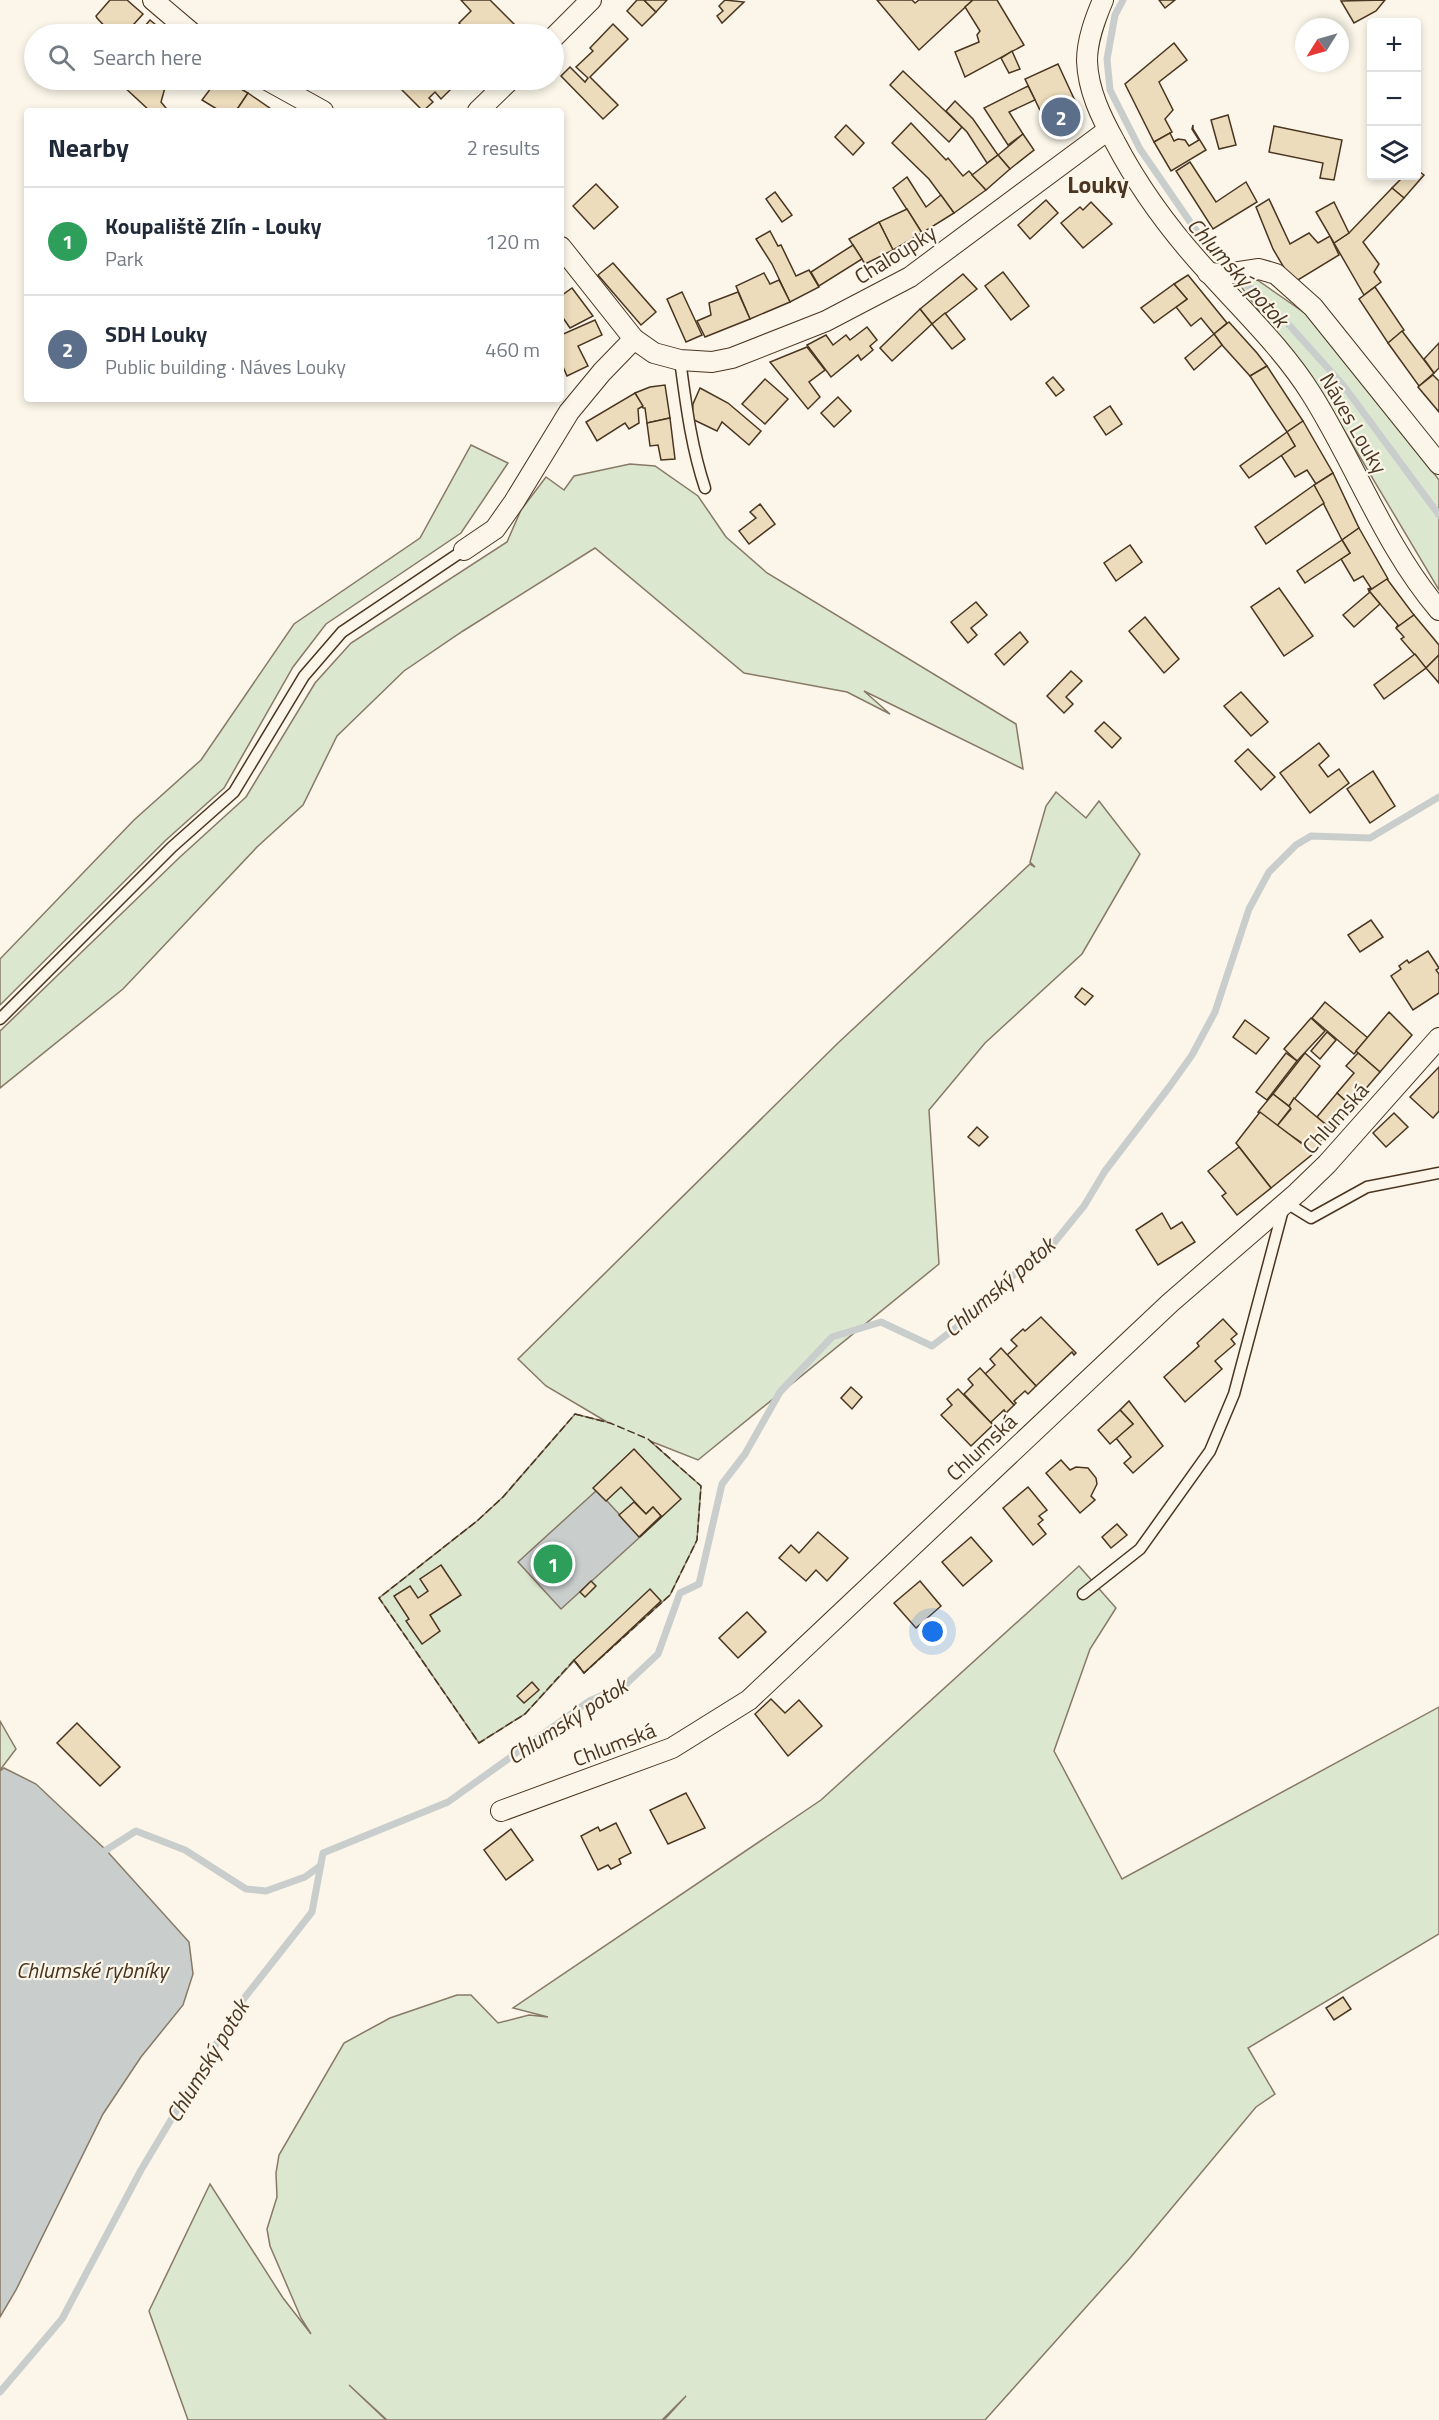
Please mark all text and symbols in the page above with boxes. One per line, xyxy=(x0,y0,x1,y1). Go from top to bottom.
north arrow xyxy=(1295,18,1349,72)
map controls xyxy=(1367,18,1421,180)
button: + xyxy=(1367,18,1421,72)
search box xyxy=(24,24,564,90)
text: Search here xyxy=(93,40,202,74)
icon: search xyxy=(45,41,78,74)
button: − xyxy=(1367,72,1421,126)
pin: 2 xyxy=(1042,94,1080,140)
button: layers xyxy=(1367,126,1421,180)
text: Nearby xyxy=(48,128,129,167)
text: 2 results xyxy=(467,132,540,163)
district label: Louky xyxy=(1067,166,1129,202)
text: Koupaliště Zlín - Louky xyxy=(105,209,322,243)
water label: Chlumský potok xyxy=(1179,209,1298,336)
street label: Chaloupky xyxy=(848,216,942,292)
text: 1 xyxy=(62,226,73,257)
text: 120 m xyxy=(485,226,540,257)
text: Park xyxy=(105,243,143,274)
text: SDH Louky xyxy=(105,317,207,351)
text: 2 xyxy=(62,334,73,365)
text: 460 m xyxy=(485,334,540,365)
text: Public building · Náves Louky xyxy=(105,351,346,382)
street label: Náves Louky xyxy=(1312,367,1396,479)
street label: Chlumská xyxy=(1294,1075,1376,1161)
water label: Chlumský potok xyxy=(936,1227,1064,1345)
street label: Chlumská xyxy=(938,1405,1024,1488)
pin: 1 xyxy=(534,1542,572,1586)
your location xyxy=(918,1617,947,1646)
water label: Chlumský potok xyxy=(500,1668,636,1773)
street label: Chlumská xyxy=(568,1713,661,1774)
water label: Chlumské rybníky xyxy=(16,1953,171,1987)
water label: Chlumský potok xyxy=(157,1991,258,2129)

